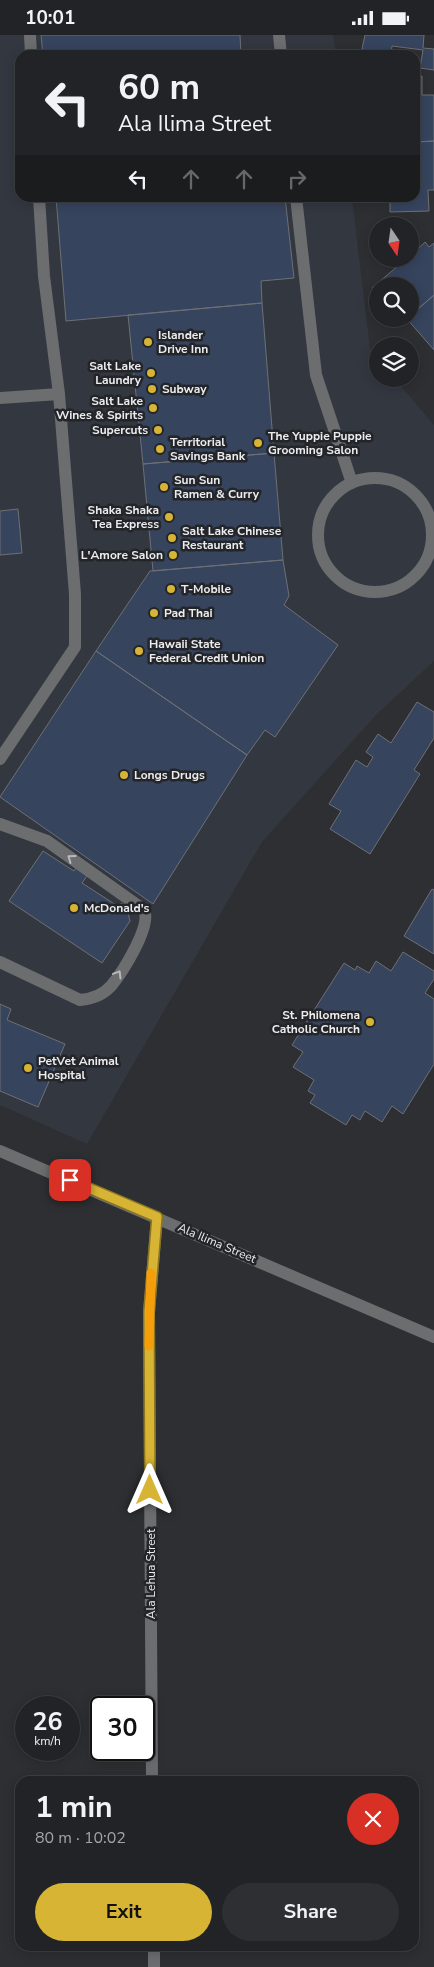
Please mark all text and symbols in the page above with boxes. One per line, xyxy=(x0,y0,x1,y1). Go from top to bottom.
text: 10:01 xyxy=(25,5,75,31)
text: 60 m xyxy=(118,64,200,111)
icon: left xyxy=(35,70,100,135)
text: Ala Ilima Street xyxy=(118,109,271,139)
icon: left xyxy=(124,165,152,193)
icon: ahead xyxy=(177,165,205,193)
icon: ahead xyxy=(230,165,258,193)
icon: right xyxy=(283,165,311,193)
north arrow xyxy=(369,217,419,267)
map controls xyxy=(369,217,419,387)
button: search xyxy=(369,277,419,327)
place label: Islander Drive Inn xyxy=(158,327,208,357)
marker: Islander Drive Inn xyxy=(142,336,154,348)
button: layers xyxy=(369,337,419,387)
place label: Salt Lake Laundry xyxy=(89,358,142,388)
marker: Salt Lake Laundry xyxy=(145,367,157,379)
place label: Subway xyxy=(162,381,207,397)
marker: Subway xyxy=(146,383,158,395)
place label: Salt Lake Wines & Spirits xyxy=(56,393,143,423)
marker: Salt Lake Wines & Spirits xyxy=(147,402,159,414)
place label: Supercuts xyxy=(92,422,148,438)
marker: Supercuts xyxy=(152,424,164,436)
place label: The Yuppie Puppie Grooming Salon xyxy=(268,428,372,458)
place label: Territorial Savings Bank xyxy=(170,434,246,464)
marker: The Yuppie Puppie Grooming Salon xyxy=(252,437,264,449)
marker: Territorial Savings Bank xyxy=(154,443,166,455)
place label: Sun Sun Ramen & Curry xyxy=(174,472,260,502)
marker: Sun Sun Ramen & Curry xyxy=(158,481,170,493)
place label: Shaka Shaka Tea Express xyxy=(88,502,159,532)
marker: Shaka Shaka Tea Express xyxy=(163,511,175,523)
place label: Salt Lake Chinese Restaurant xyxy=(182,523,282,553)
marker: Salt Lake Chinese Restaurant xyxy=(166,532,178,544)
place label: L'Amore Salon xyxy=(81,547,163,563)
marker: L'Amore Salon xyxy=(167,549,179,561)
place label: T-Mobile xyxy=(181,581,231,597)
marker: T-Mobile xyxy=(165,583,177,595)
place label: Pad Thai xyxy=(164,605,213,621)
marker: Pad Thai xyxy=(148,607,160,619)
place label: Hawaii State Federal Credit Union xyxy=(149,636,264,666)
marker: Hawaii State Federal Credit Union xyxy=(133,645,145,657)
place label: Longs Drugs xyxy=(134,767,205,783)
marker: Longs Drugs xyxy=(118,769,130,781)
one-way arrow xyxy=(67,855,77,864)
place label: McDonald's xyxy=(84,900,150,916)
marker: McDonald's xyxy=(68,902,80,914)
one-way arrow xyxy=(111,971,121,980)
place label: St. Philomena Catholic Church xyxy=(272,1007,360,1037)
marker: St. Philomena Catholic Church xyxy=(364,1016,376,1028)
place label: PetVet Animal Hospital xyxy=(38,1053,119,1083)
marker: PetVet Animal Hospital xyxy=(22,1062,34,1074)
pin xyxy=(49,1159,91,1201)
icon: arrive xyxy=(56,1166,84,1194)
street label: Ala Ilima Street xyxy=(175,1219,259,1267)
position arrow xyxy=(123,1463,175,1515)
street label: Ala Lehua Street xyxy=(143,1528,159,1619)
speed limit sign: 30 xyxy=(90,1696,155,1761)
text: 26 xyxy=(32,1705,63,1739)
text: km/h xyxy=(34,1733,61,1749)
text: 1 min xyxy=(35,1787,113,1828)
button: close xyxy=(347,1793,399,1845)
text: 80 m · 10:02 xyxy=(35,1827,126,1849)
button: Exit xyxy=(35,1883,212,1941)
button: Share xyxy=(222,1883,399,1941)

